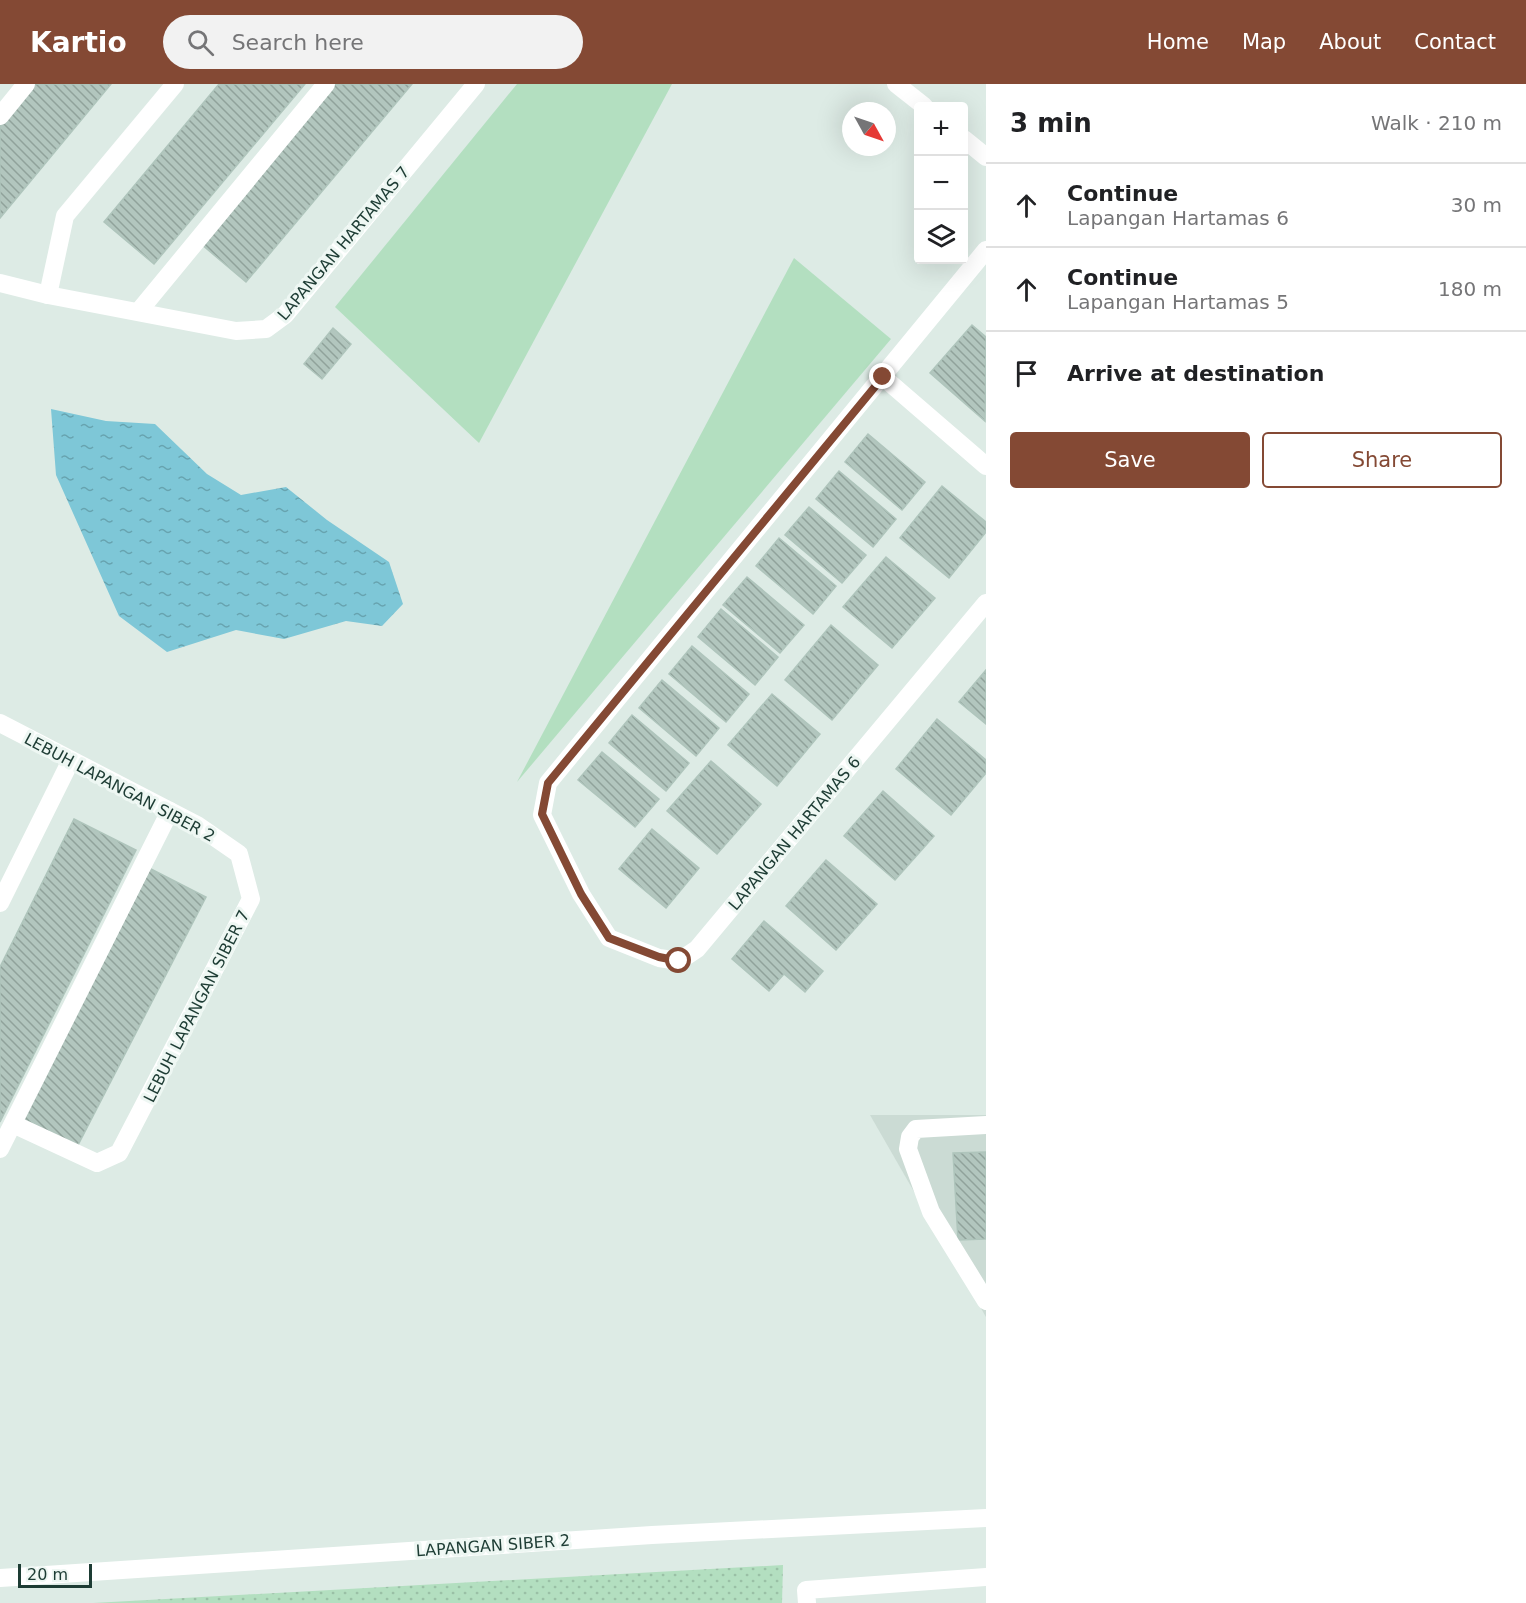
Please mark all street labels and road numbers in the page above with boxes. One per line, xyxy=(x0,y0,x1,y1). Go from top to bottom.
street label: LAPANGAN HARTAMAS 7 xyxy=(274,163,413,324)
street label: LEBUH LAPANGAN SIBER 2 xyxy=(21,729,218,846)
street label: LAPANGAN HARTAMAS 6 xyxy=(725,753,864,914)
street label: LEBUH LAPANGAN SIBER 7 xyxy=(140,907,253,1106)
street label: LAPANGAN SIBER 2 xyxy=(415,1531,571,1560)

